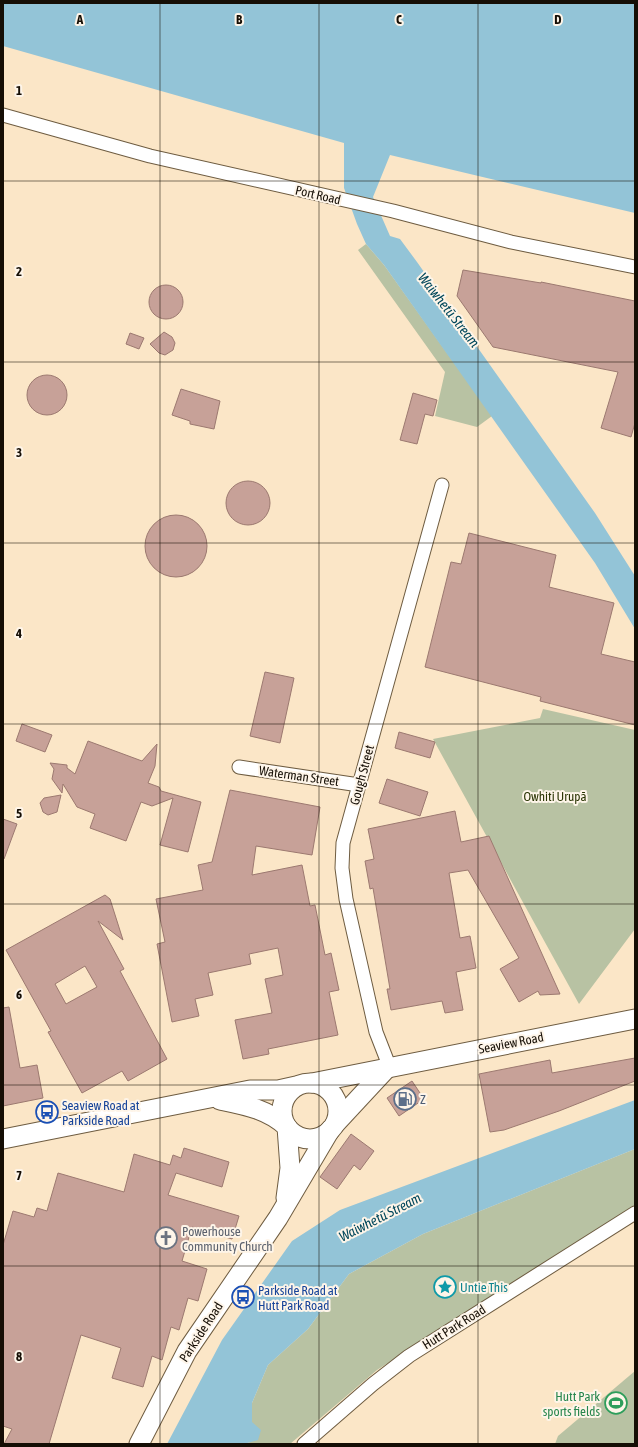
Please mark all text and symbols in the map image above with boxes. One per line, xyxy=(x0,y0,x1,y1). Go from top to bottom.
text: A xyxy=(76,12,84,27)
text: B xyxy=(236,12,243,27)
text: C xyxy=(396,12,402,27)
text: D xyxy=(554,12,562,27)
text: 1 xyxy=(16,83,22,98)
street label: Port Road xyxy=(294,182,342,208)
text: 2 xyxy=(16,264,22,279)
water label: Waiwhetū Stream xyxy=(415,270,483,350)
text: 3 xyxy=(16,445,22,460)
text: 4 xyxy=(15,626,22,641)
street label: Gough Street xyxy=(347,743,377,807)
street label: Waterman Street xyxy=(258,763,340,789)
park label: Owhiti Urupā xyxy=(523,789,587,804)
text: 5 xyxy=(16,806,22,821)
text: 6 xyxy=(16,987,22,1002)
street label: Seaview Road xyxy=(477,1029,545,1057)
fuel station icon: Z xyxy=(392,1086,418,1112)
place label: Z xyxy=(420,1092,426,1107)
place label: Seaview Road at Parkside Road xyxy=(62,1098,140,1128)
bus stop icon: Seaview Road at Parkside Road xyxy=(34,1099,60,1125)
text: 7 xyxy=(16,1168,22,1183)
water label: Waiwhetū Stream xyxy=(336,1189,424,1245)
place label: Powerhouse Community Church xyxy=(182,1224,273,1254)
church icon: Powerhouse Community Church xyxy=(153,1225,179,1251)
place icon: Untie This xyxy=(432,1274,458,1300)
place label: Untie This xyxy=(460,1280,508,1295)
place label: Parkside Road at Hutt Park Road xyxy=(258,1283,338,1313)
bus stop icon: Parkside Road at Hutt Park Road xyxy=(230,1284,256,1310)
street label: Parkside Road xyxy=(176,1299,226,1365)
street label: Hutt Park Road xyxy=(420,1302,488,1352)
text: 8 xyxy=(16,1349,22,1364)
place label: Hutt Park sports fields xyxy=(543,1389,600,1419)
sports icon: Hutt Park sports fields xyxy=(603,1390,629,1416)

